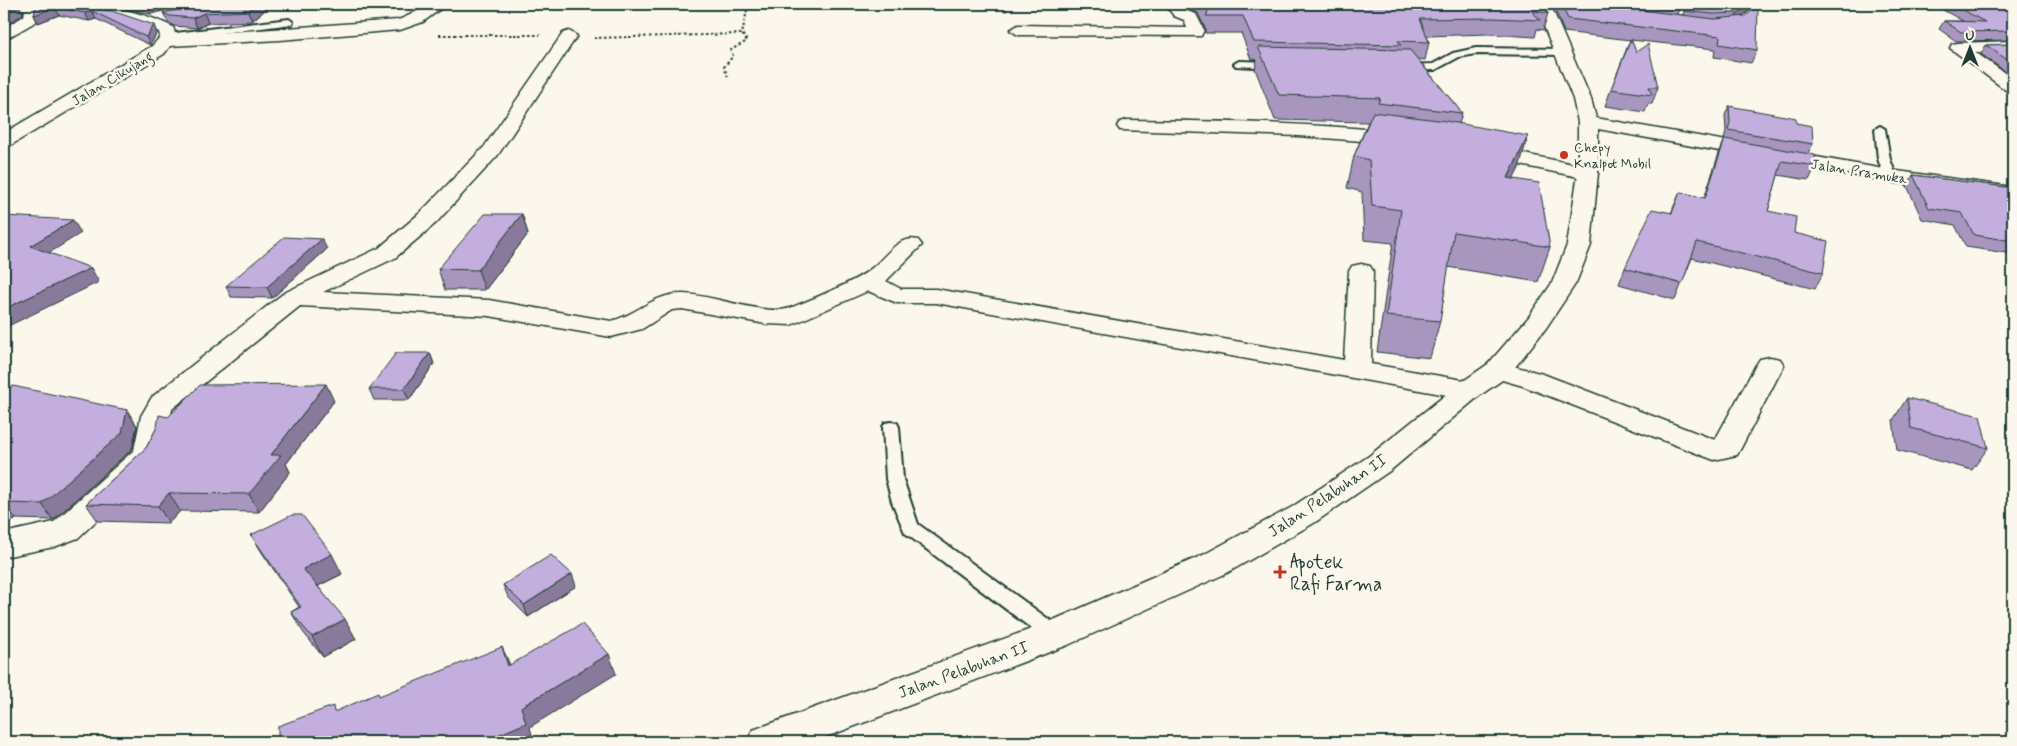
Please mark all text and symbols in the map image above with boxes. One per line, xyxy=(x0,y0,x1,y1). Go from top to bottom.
north arrow xyxy=(1944,22,1994,72)
text: U xyxy=(1965,27,1975,45)
street label: Jalan Cikujang xyxy=(69,48,157,112)
place label: Chepy Knalpot Mobil xyxy=(1574,139,1651,173)
marker: Chepy Knalpot Mobil xyxy=(1558,149,1570,161)
street label: Jalan Pramuka xyxy=(1809,155,1909,189)
street label: Jalan Pelabuhan II xyxy=(1264,450,1391,543)
place label: Apotek Rafi Farma xyxy=(1290,550,1382,597)
marker: Apotek Rafi Farma xyxy=(1274,566,1286,578)
street label: Jalan Pelabuhan II xyxy=(895,637,1032,704)

